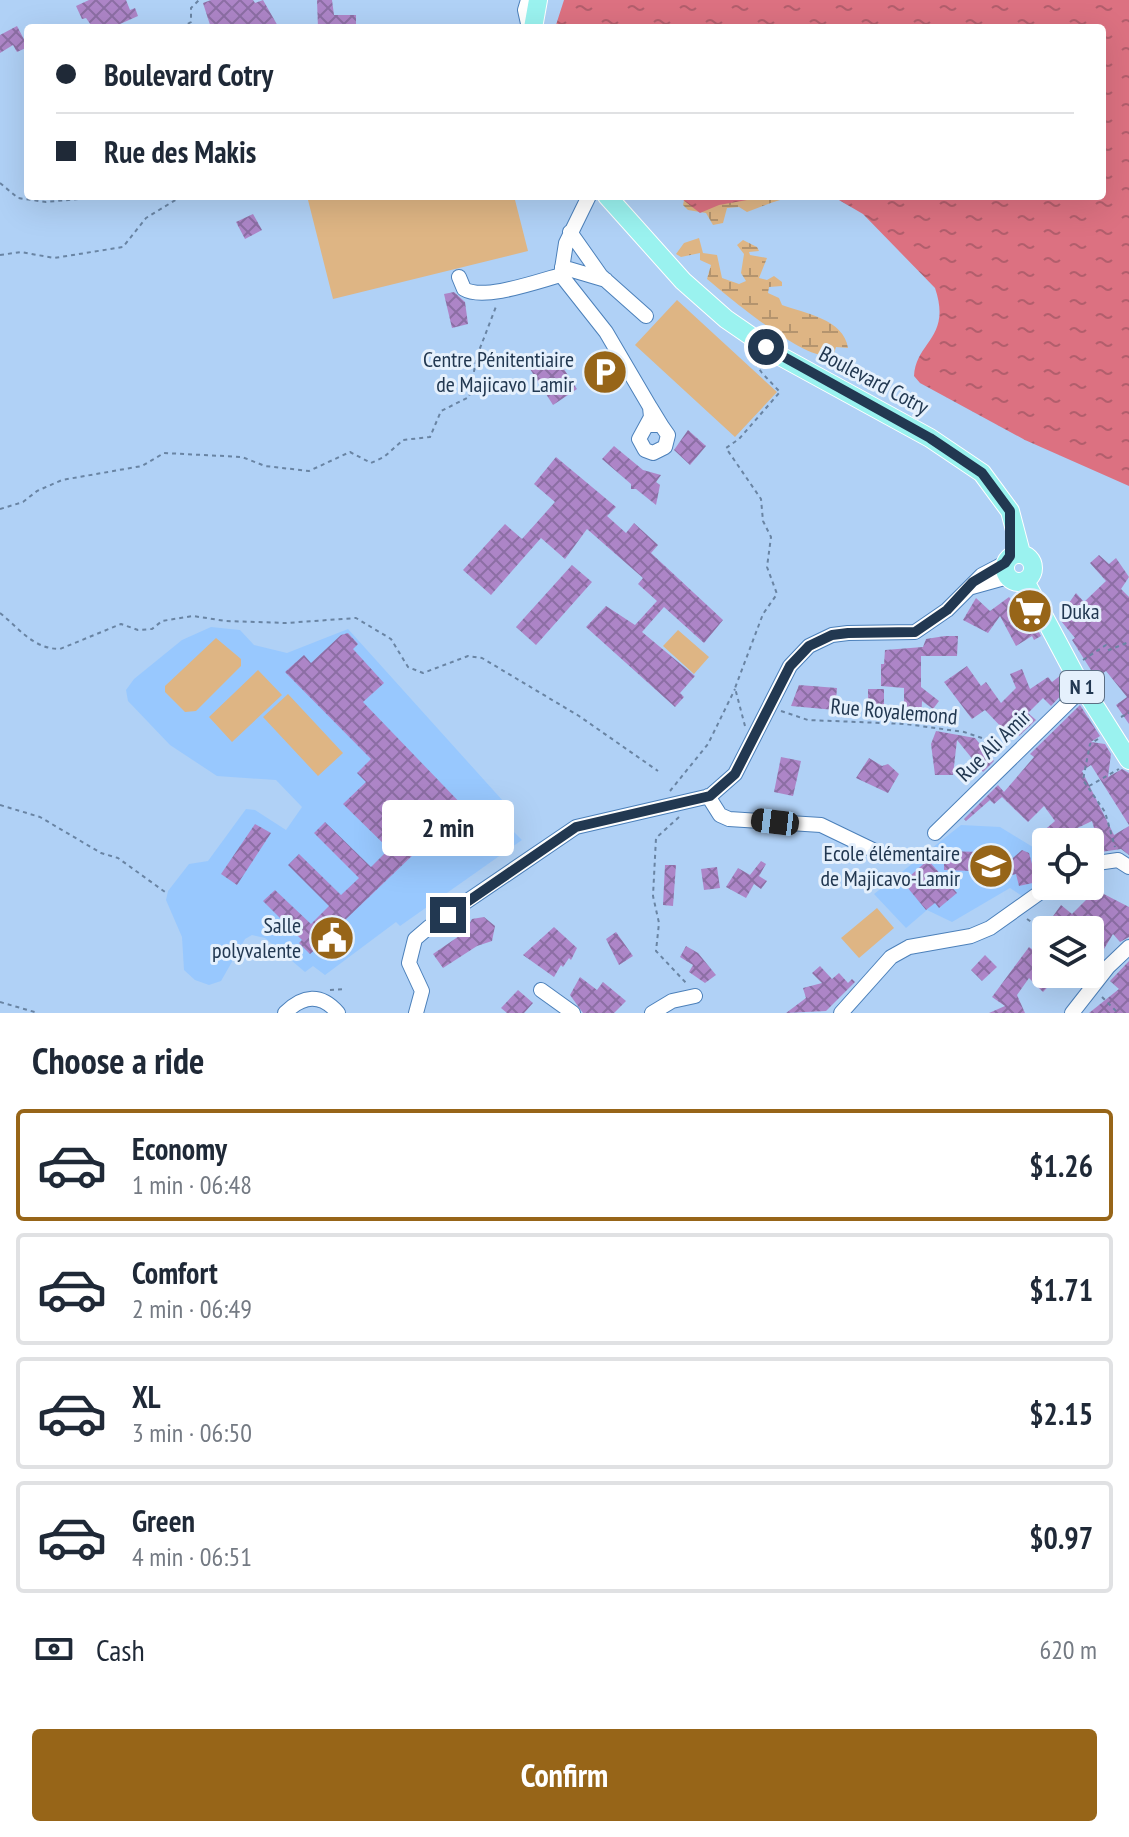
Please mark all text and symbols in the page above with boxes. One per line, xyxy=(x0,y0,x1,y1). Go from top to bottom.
text: Boulevard Cotry xyxy=(104,55,273,94)
text: Rue des Makis xyxy=(104,132,256,171)
route start xyxy=(748,329,784,365)
street label: Boulevard Cotry xyxy=(814,339,934,421)
place label: Centre Pénitentiaire de Majicavo Lamir xyxy=(423,345,574,398)
parking icon: Centre Pénitentiaire de Majicavo Lamir xyxy=(581,348,629,396)
supermarket icon: Duka xyxy=(1006,587,1054,635)
place label: Duka xyxy=(1061,597,1099,625)
road number: N 1 xyxy=(1060,671,1104,703)
street label: Rue Royalemond xyxy=(829,692,959,730)
street label: Rue Ali Amir xyxy=(950,703,1036,787)
callout: 2 min xyxy=(382,799,514,855)
car xyxy=(750,807,800,837)
text: 2 min xyxy=(422,811,474,844)
map controls xyxy=(1032,828,1104,988)
button: locate xyxy=(1032,828,1104,900)
place label: Ecole élémentaire de Majicavo-Lamir xyxy=(821,839,960,892)
school or university icon: Ecole élémentaire de Majicavo-Lamir xyxy=(967,842,1015,890)
route end xyxy=(430,897,466,933)
place label: Salle polyvalente xyxy=(212,911,301,964)
public building icon: Salle polyvalente xyxy=(308,914,356,962)
button: layers xyxy=(1032,916,1104,988)
text: Choose a ride xyxy=(32,1037,204,1084)
icon: car xyxy=(36,1129,108,1201)
text: Economy xyxy=(132,1129,227,1168)
text: $1.26 xyxy=(1029,1146,1093,1185)
text: 1 min · 06:48 xyxy=(132,1168,252,1201)
icon: car xyxy=(36,1253,108,1325)
text: Comfort xyxy=(132,1253,218,1292)
text: $1.71 xyxy=(1029,1270,1093,1309)
text: 2 min · 06:49 xyxy=(132,1292,252,1325)
icon: car xyxy=(36,1377,108,1449)
text: XL xyxy=(132,1377,161,1416)
text: $2.15 xyxy=(1029,1394,1093,1433)
text: 3 min · 06:50 xyxy=(132,1416,252,1449)
icon: car xyxy=(36,1501,108,1573)
text: Green xyxy=(132,1501,195,1540)
text: $0.97 xyxy=(1029,1518,1093,1557)
text: 4 min · 06:51 xyxy=(132,1540,252,1573)
icon: cash xyxy=(32,1627,76,1671)
text: Cash xyxy=(96,1630,145,1669)
text: 620 m xyxy=(1039,1633,1097,1666)
button: Confirm xyxy=(32,1729,1097,1821)

